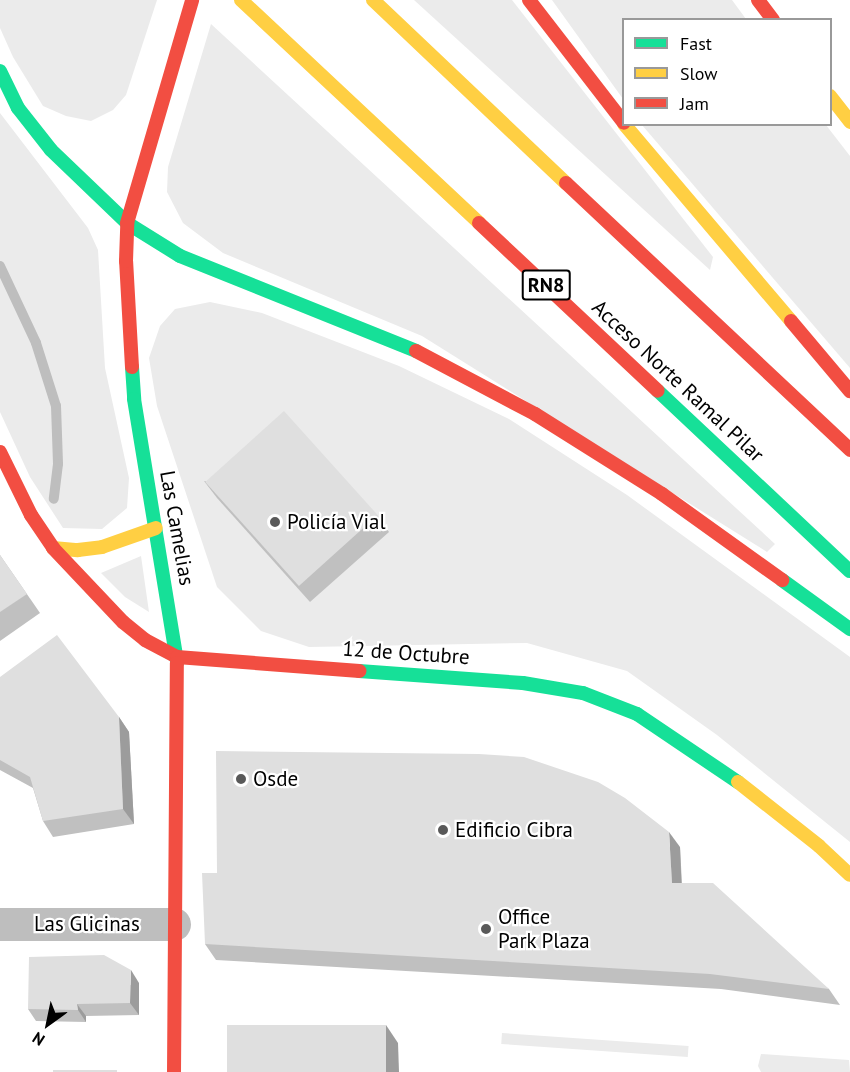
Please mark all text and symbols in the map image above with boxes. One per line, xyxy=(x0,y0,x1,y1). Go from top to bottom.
legend xyxy=(622,18,832,126)
text: Fast xyxy=(680,32,712,55)
text: Slow xyxy=(680,62,718,85)
text: Jam xyxy=(680,92,709,115)
road number: RN8 xyxy=(520,268,572,302)
street label: Acceso Norte Ramal Pilar xyxy=(587,295,769,467)
street label: Las Camelias xyxy=(155,469,199,587)
place label: Policía Vial xyxy=(287,509,386,535)
marker: Policía Vial xyxy=(268,515,282,529)
street label: 12 de Octubre xyxy=(342,636,470,670)
place label: Osde xyxy=(253,766,298,792)
marker: Osde xyxy=(234,772,248,786)
place label: Edificio Cibra xyxy=(455,817,573,843)
marker: Edificio Cibra xyxy=(436,823,450,837)
place label: Office Park Plaza xyxy=(498,904,590,954)
street label: Las Glicinas xyxy=(34,911,140,937)
marker: Office Park Plaza xyxy=(479,922,493,936)
north arrow xyxy=(18,994,78,1054)
text: N xyxy=(28,1028,48,1050)

